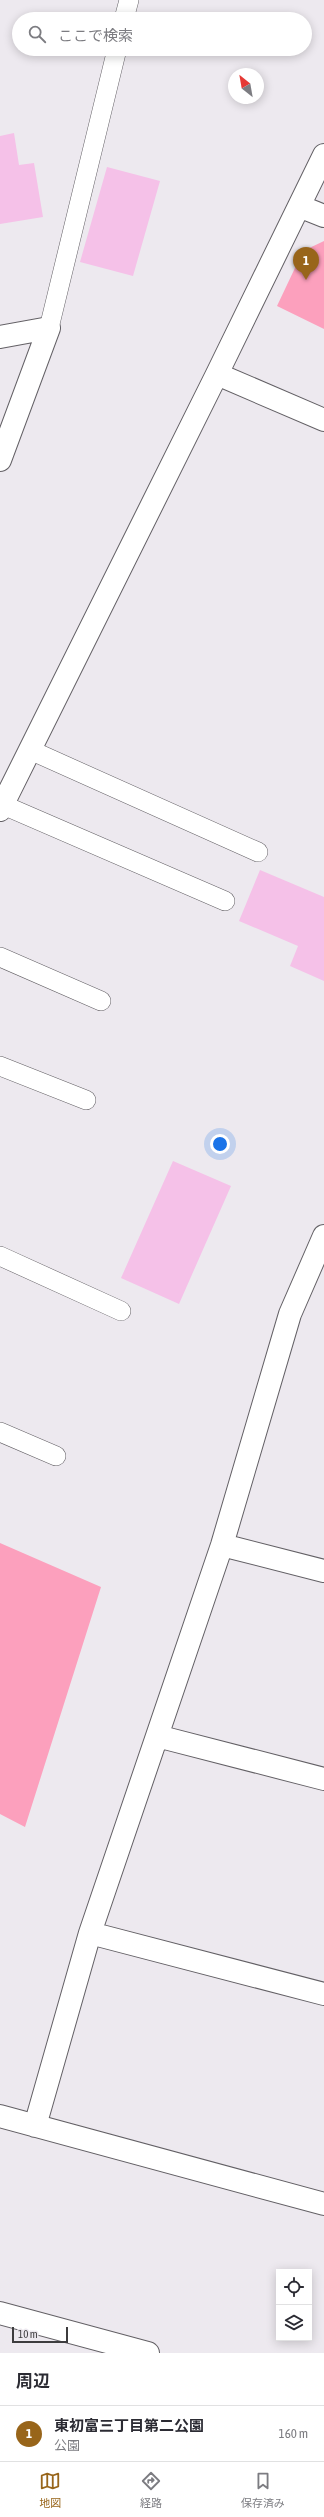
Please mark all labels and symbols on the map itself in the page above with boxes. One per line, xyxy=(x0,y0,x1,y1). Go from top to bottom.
north arrow xyxy=(228,68,264,104)
pin: 1 xyxy=(293,247,319,280)
your location xyxy=(210,1134,230,1154)
scale bar xyxy=(12,2325,68,2344)

